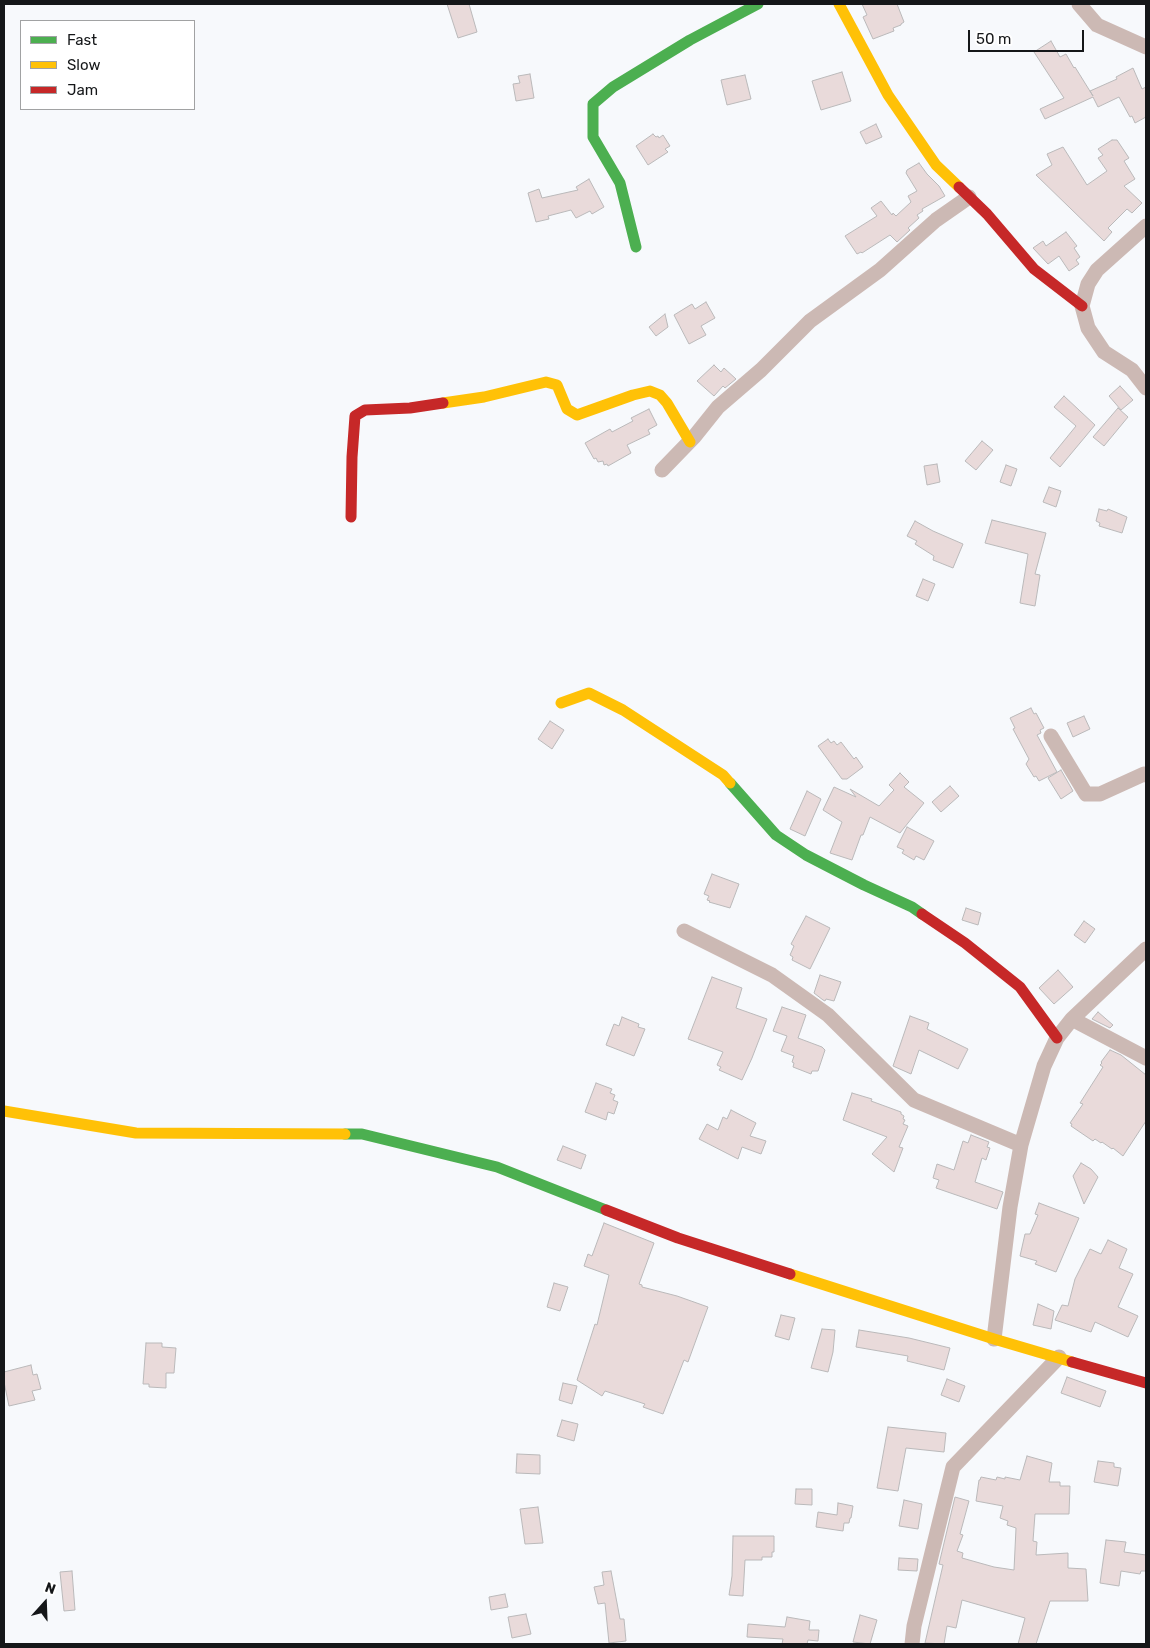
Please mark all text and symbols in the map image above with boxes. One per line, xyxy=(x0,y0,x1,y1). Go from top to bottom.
legend xyxy=(20,20,195,110)
scale bar xyxy=(970,20,1086,52)
text: 50 m xyxy=(976,30,1011,48)
text: Fast xyxy=(67,31,97,49)
text: Slow xyxy=(67,56,100,74)
text: Jam xyxy=(67,81,98,99)
north arrow xyxy=(20,1578,70,1628)
text: N xyxy=(43,1579,58,1598)

